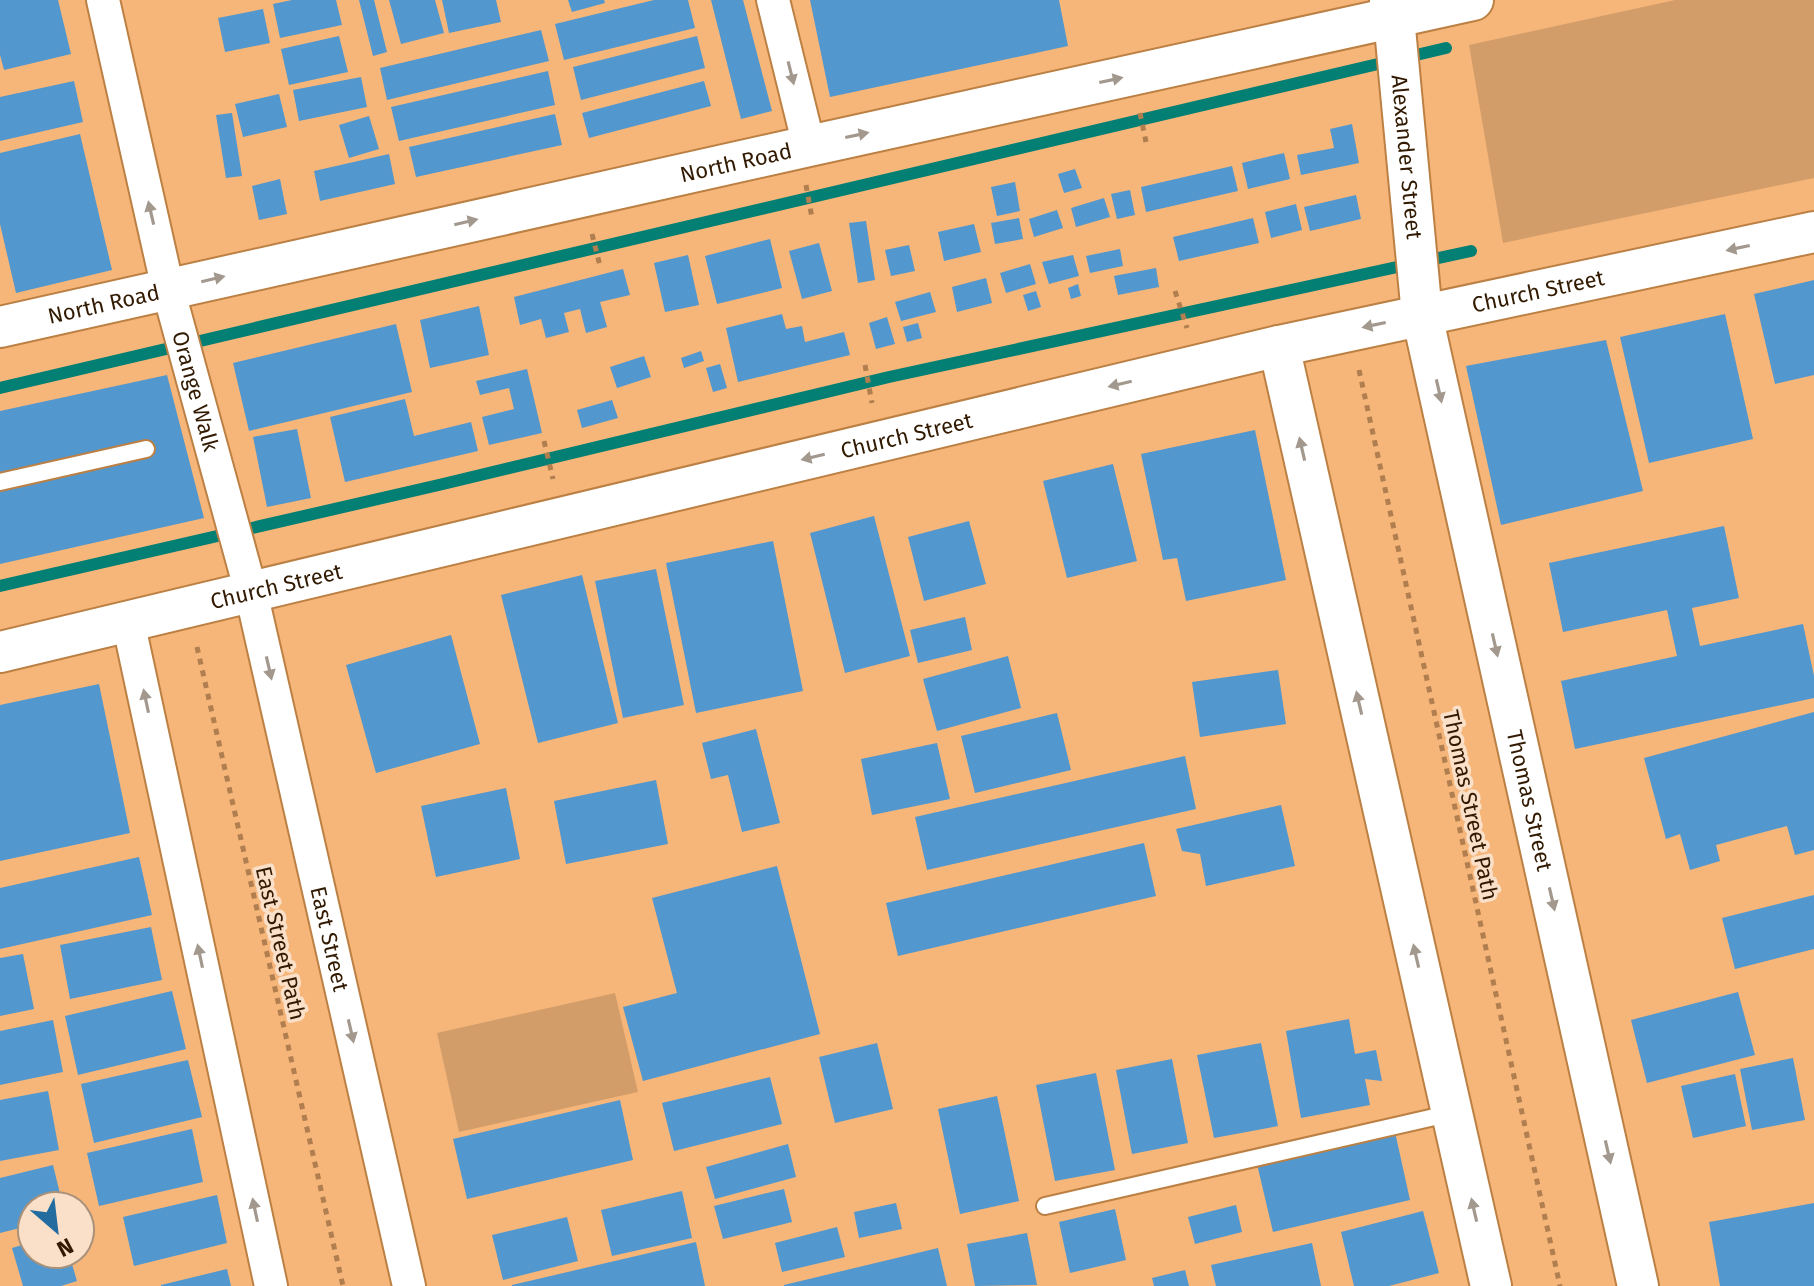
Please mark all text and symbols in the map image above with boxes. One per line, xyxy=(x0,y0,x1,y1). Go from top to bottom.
one-way arrow xyxy=(785,60,798,85)
one-way arrow xyxy=(1099,73,1124,86)
street label: Alexander Street xyxy=(1385,73,1428,241)
one-way arrow xyxy=(845,128,870,141)
street label: North Road xyxy=(677,137,794,188)
one-way arrow xyxy=(144,200,157,225)
one-way arrow xyxy=(454,215,479,228)
one-way arrow xyxy=(1725,242,1750,255)
street label: Church Street xyxy=(1470,264,1607,319)
one-way arrow xyxy=(200,272,225,285)
street label: North Road xyxy=(45,279,162,330)
one-way arrow xyxy=(1361,319,1386,332)
street label: Orange Walk xyxy=(166,328,225,455)
one-way arrow xyxy=(1108,378,1133,391)
one-way arrow xyxy=(1433,379,1446,404)
street label: Church Street xyxy=(838,407,975,464)
one-way arrow xyxy=(1295,436,1308,461)
one-way arrow xyxy=(800,452,825,464)
street label: Church Street xyxy=(208,558,345,615)
one-way arrow xyxy=(1489,633,1502,658)
one-way arrow xyxy=(263,655,276,680)
one-way arrow xyxy=(139,689,151,714)
one-way arrow xyxy=(1352,690,1365,715)
street label: Thomas Street Path xyxy=(1437,708,1504,903)
street label: Thomas Street xyxy=(1501,727,1558,874)
street label: East Street Path xyxy=(250,863,311,1023)
street label: East Street xyxy=(304,884,355,994)
one-way arrow xyxy=(1546,886,1559,911)
one-way arrow xyxy=(193,943,206,968)
one-way arrow xyxy=(1409,944,1422,969)
one-way arrow xyxy=(345,1018,358,1043)
one-way arrow xyxy=(1602,1140,1615,1165)
north arrow xyxy=(16,1190,96,1270)
one-way arrow xyxy=(248,1197,261,1222)
one-way arrow xyxy=(1467,1197,1480,1222)
text: N xyxy=(52,1232,78,1263)

